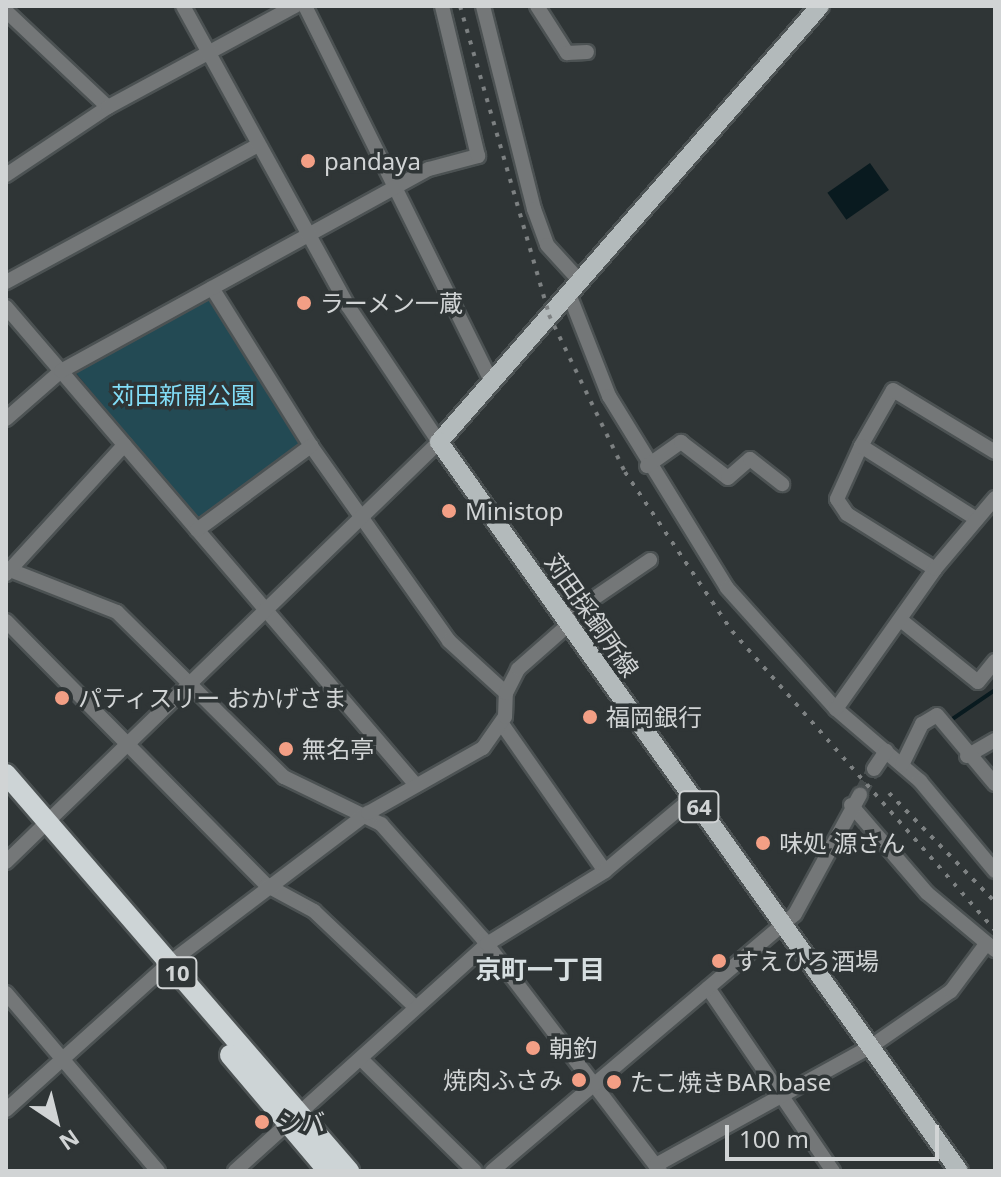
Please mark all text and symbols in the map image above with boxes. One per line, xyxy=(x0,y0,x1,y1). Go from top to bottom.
place label: pandaya xyxy=(324,147,421,175)
marker: pandaya xyxy=(299,152,317,170)
place label: ラーメン一蔵 xyxy=(320,289,464,317)
marker: ラーメン一蔵 xyxy=(295,294,313,312)
park label: 苅田新開公園 xyxy=(111,381,255,409)
place label: Ministop xyxy=(465,497,563,525)
marker: Ministop xyxy=(440,502,458,520)
street label: 苅田採銅所線 xyxy=(539,548,645,682)
place label: パティスリー おかげさま xyxy=(78,684,348,712)
marker: パティスリー おかげさま xyxy=(53,689,71,707)
place label: 福岡銀行 xyxy=(606,703,702,731)
marker: 福岡銀行 xyxy=(581,708,599,726)
place label: 無名亭 xyxy=(302,735,374,763)
marker: 無名亭 xyxy=(277,740,295,758)
road number: 64 xyxy=(677,789,721,825)
place label: 味処 源さん xyxy=(779,829,905,857)
marker: 味処 源さん xyxy=(754,834,772,852)
place label: すえひろ酒場 xyxy=(735,947,879,975)
marker: すえひろ酒場 xyxy=(710,952,728,970)
district label: 京町一丁目 xyxy=(475,954,605,986)
road number: 10 xyxy=(155,955,199,991)
place label: 朝釣 xyxy=(549,1034,597,1062)
marker: 朝釣 xyxy=(524,1039,542,1057)
place label: 焼肉ふさみ xyxy=(443,1066,563,1094)
place label: たこ焼きBAR base xyxy=(630,1068,831,1096)
marker: 焼肉ふさみ xyxy=(570,1071,588,1089)
marker: たこ焼きBAR base xyxy=(605,1073,623,1091)
north arrow xyxy=(16,1081,96,1161)
place label: シバ xyxy=(278,1108,326,1136)
scale bar xyxy=(729,1109,943,1159)
marker: シバ xyxy=(253,1113,271,1131)
text: 100 m xyxy=(739,1122,809,1155)
text: N xyxy=(54,1123,86,1158)

